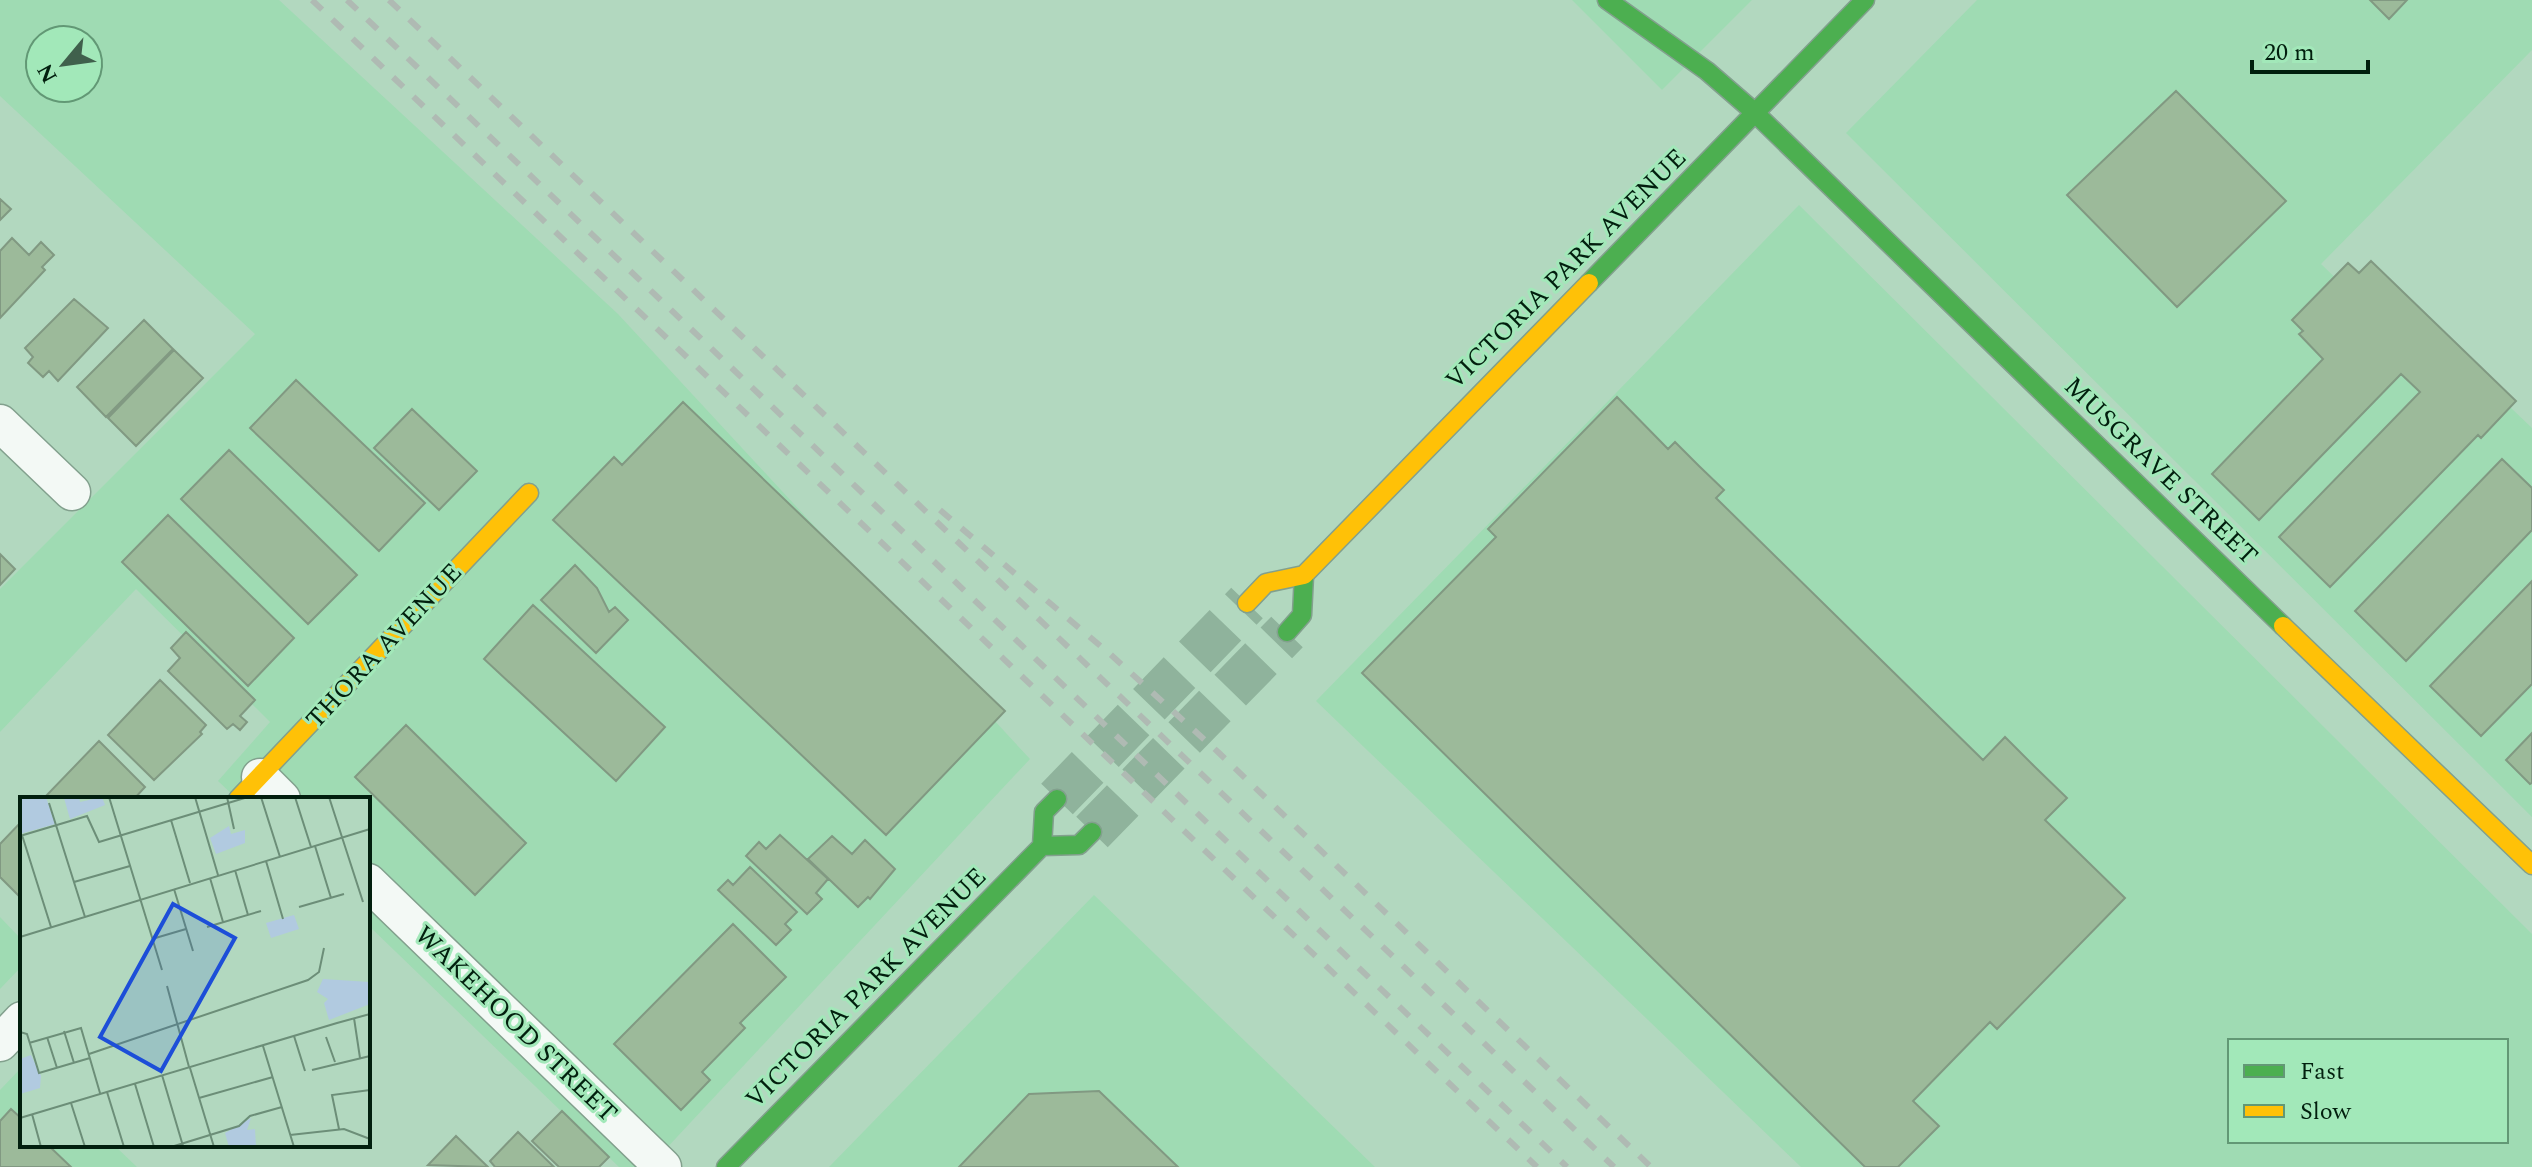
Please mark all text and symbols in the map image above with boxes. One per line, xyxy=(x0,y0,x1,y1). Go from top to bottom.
north arrow xyxy=(24,24,104,104)
scale bar xyxy=(2252,24,2368,74)
text: 20 m xyxy=(2264,35,2315,71)
text: N xyxy=(29,57,67,89)
street label: VICTORIA PARK AVENUE xyxy=(1436,139,1696,399)
street label: MUSGRAVE STREET xyxy=(2055,367,2267,575)
street label: THORA AVENUE xyxy=(296,554,472,738)
inset map xyxy=(20,797,370,1147)
street label: VICTORIA PARK AVENUE xyxy=(736,858,996,1118)
street label: WAKEHOOD STREET xyxy=(405,916,627,1132)
legend xyxy=(2228,1039,2508,1143)
text: Fast xyxy=(2300,1054,2345,1090)
text: Slow xyxy=(2300,1094,2352,1130)

